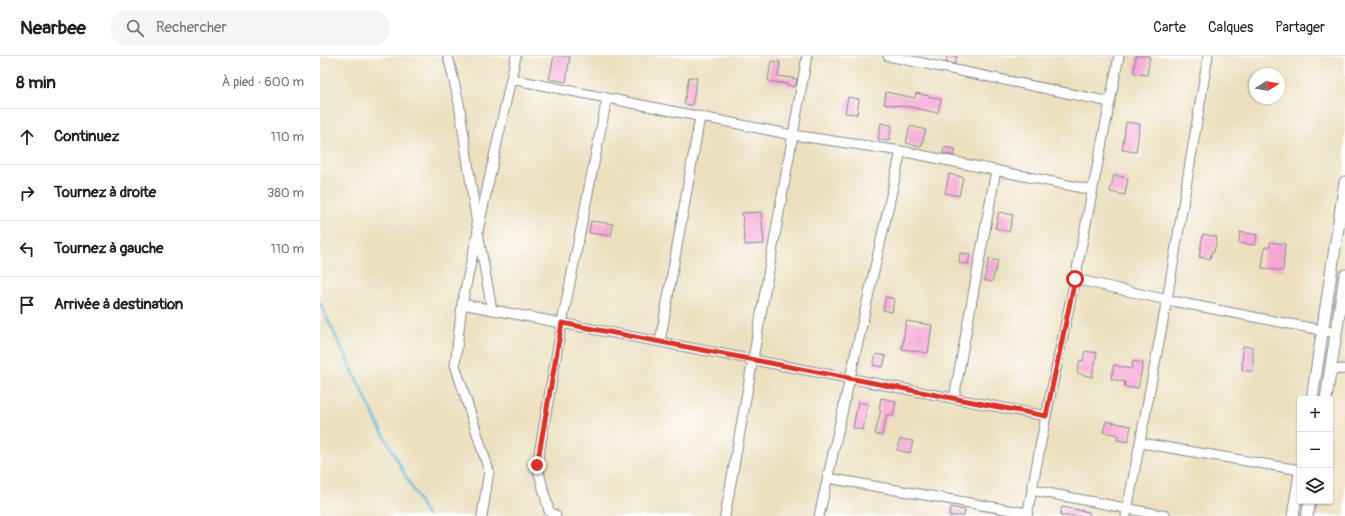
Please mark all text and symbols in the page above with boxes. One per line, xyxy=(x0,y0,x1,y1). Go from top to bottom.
search box xyxy=(110,10,390,46)
text: Nearbee xyxy=(20,16,86,40)
icon: search xyxy=(124,17,146,39)
text: Rechercher xyxy=(156,18,227,37)
text: Carte xyxy=(1153,19,1186,36)
text: Calques xyxy=(1208,19,1253,36)
text: Partager xyxy=(1275,19,1325,36)
north arrow xyxy=(1249,68,1285,104)
text: 8 min xyxy=(16,72,56,93)
text: À pied · 600 m xyxy=(222,74,304,90)
icon: ahead xyxy=(16,126,38,148)
text: Continuez xyxy=(54,127,119,146)
text: 110 m xyxy=(271,129,304,145)
icon: right xyxy=(16,182,38,204)
text: Tournez à droite xyxy=(54,183,156,202)
text: 380 m xyxy=(267,185,304,201)
icon: left xyxy=(16,238,38,260)
text: Tournez à gauche xyxy=(54,239,164,258)
text: 110 m xyxy=(271,241,304,257)
route start xyxy=(1066,270,1084,288)
icon: arrive xyxy=(16,294,38,316)
text: Arrivée à destination xyxy=(54,295,183,314)
map controls xyxy=(1297,396,1333,504)
button: + xyxy=(1297,396,1333,432)
button: − xyxy=(1297,432,1333,468)
route end xyxy=(528,456,546,474)
button: layers xyxy=(1297,468,1333,504)

